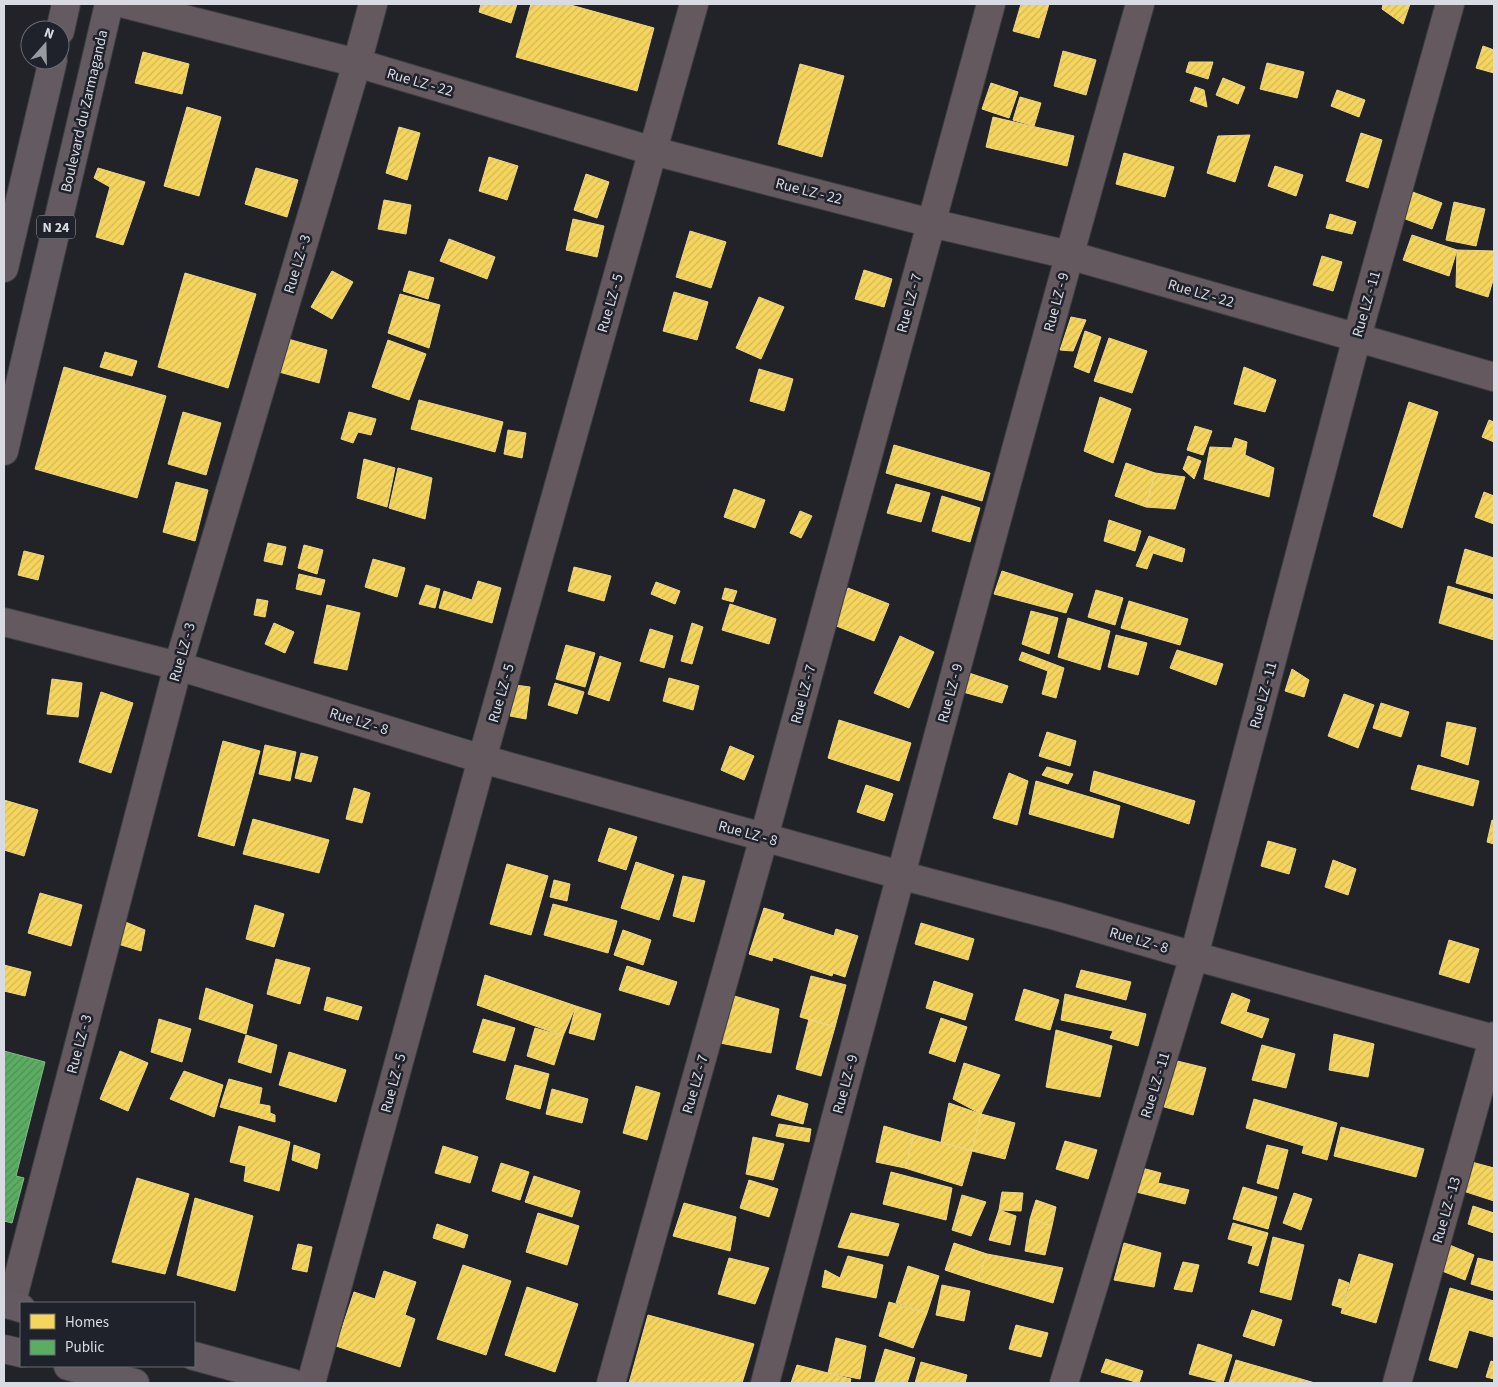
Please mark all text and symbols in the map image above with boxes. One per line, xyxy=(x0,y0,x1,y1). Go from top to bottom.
north arrow xyxy=(20,20,70,70)
text: N xyxy=(41,23,57,45)
street label: Boulevard du Zarmaganda xyxy=(56,28,113,194)
street label: Rue LZ - 22 xyxy=(384,63,455,102)
street label: Rue LZ - 22 xyxy=(773,173,844,210)
road number: N 24 xyxy=(37,216,75,238)
street label: Rue LZ - 3 xyxy=(279,232,316,296)
street label: Rue LZ - 11 xyxy=(1347,269,1386,340)
street label: Rue LZ - 9 xyxy=(1038,270,1074,334)
street label: Rue LZ - 5 xyxy=(592,271,629,335)
street label: Rue LZ - 7 xyxy=(891,271,927,335)
street label: Rue LZ - 22 xyxy=(1165,274,1236,313)
street label: Rue LZ - 3 xyxy=(164,620,201,684)
street label: Rue LZ - 11 xyxy=(1245,660,1282,731)
street label: Rue LZ - 5 xyxy=(483,661,520,725)
street label: Rue LZ - 9 xyxy=(932,661,968,725)
street label: Rue LZ - 7 xyxy=(785,662,821,726)
street label: Rue LZ - 8 xyxy=(327,703,391,740)
street label: Rue LZ - 8 xyxy=(716,815,780,851)
street label: Rue LZ - 8 xyxy=(1107,922,1171,959)
street label: Rue LZ - 3 xyxy=(61,1012,97,1076)
street label: Rue LZ - 11 xyxy=(1135,1050,1175,1121)
street label: Rue LZ - 5 xyxy=(375,1051,411,1115)
street label: Rue LZ - 7 xyxy=(677,1052,714,1116)
street label: Rue LZ - 9 xyxy=(827,1052,863,1116)
street label: Rue LZ - 13 xyxy=(1427,1175,1466,1246)
legend xyxy=(20,1302,195,1367)
text: Homes xyxy=(65,1312,109,1333)
text: Public xyxy=(65,1337,104,1358)

